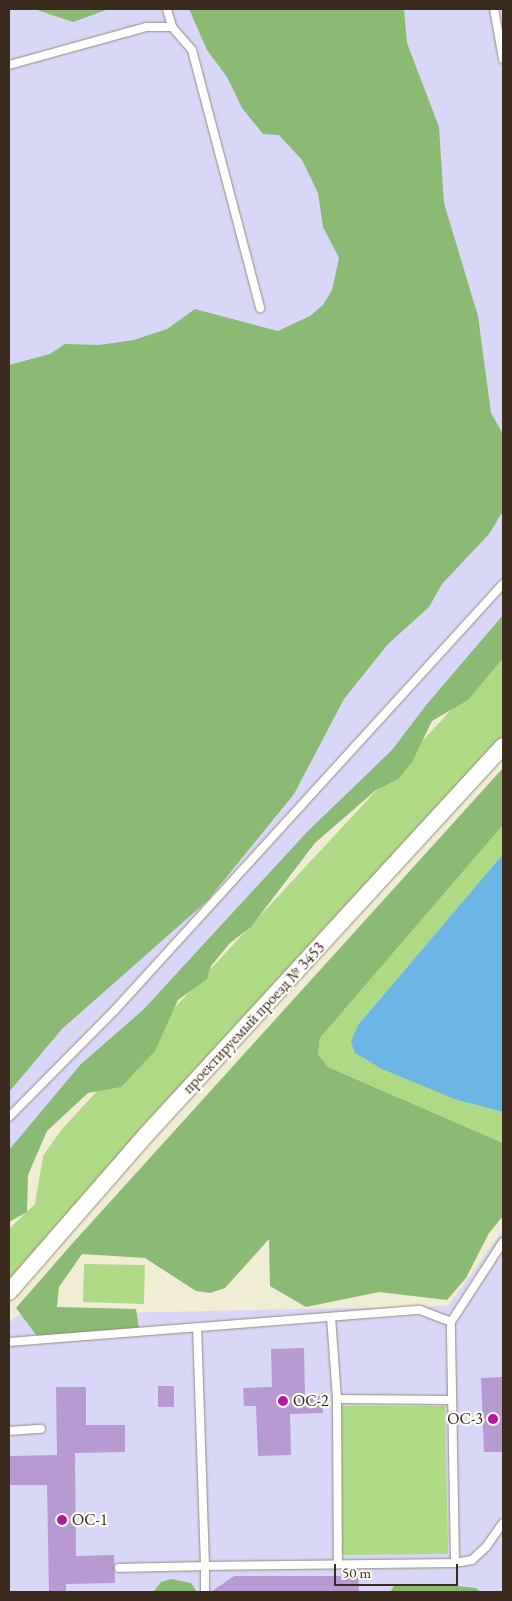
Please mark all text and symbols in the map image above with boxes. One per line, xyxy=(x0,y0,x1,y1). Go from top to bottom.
street label: проектируемый проезд № 3453 xyxy=(179,938,329,1098)
place label: ОС-2 xyxy=(293,1391,329,1411)
marker: ОС-2 xyxy=(277,1395,289,1407)
place label: ОС-3 xyxy=(447,1409,483,1429)
marker: ОС-3 xyxy=(487,1413,499,1425)
place label: ОС-1 xyxy=(72,1510,108,1530)
marker: ОС-1 xyxy=(56,1514,68,1526)
scale bar xyxy=(337,1554,461,1586)
text: 50 m xyxy=(342,1563,371,1582)

